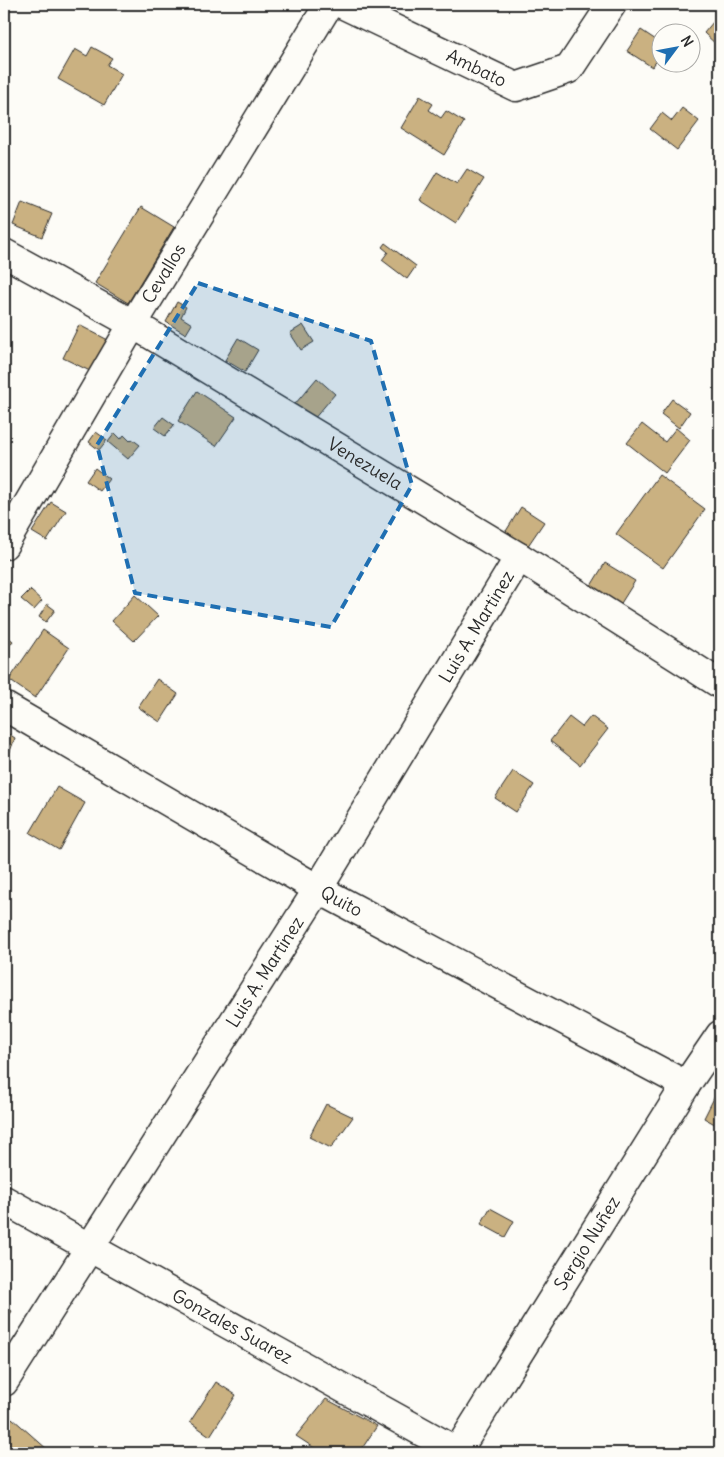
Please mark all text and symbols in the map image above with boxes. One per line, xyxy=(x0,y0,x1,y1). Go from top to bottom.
north arrow xyxy=(652,22,702,72)
text: N xyxy=(677,32,697,50)
street label: Ambato xyxy=(443,44,510,92)
street label: Cevallos xyxy=(136,239,191,308)
street label: Venezuela xyxy=(323,432,407,495)
street label: Luis A. Martinez xyxy=(434,566,519,687)
street label: Quito xyxy=(317,880,367,922)
street label: Luis A. Martinez xyxy=(221,912,309,1032)
street label: Sergio Nuñez xyxy=(549,1191,625,1294)
street label: Gonzales Suarez xyxy=(168,1284,297,1369)

